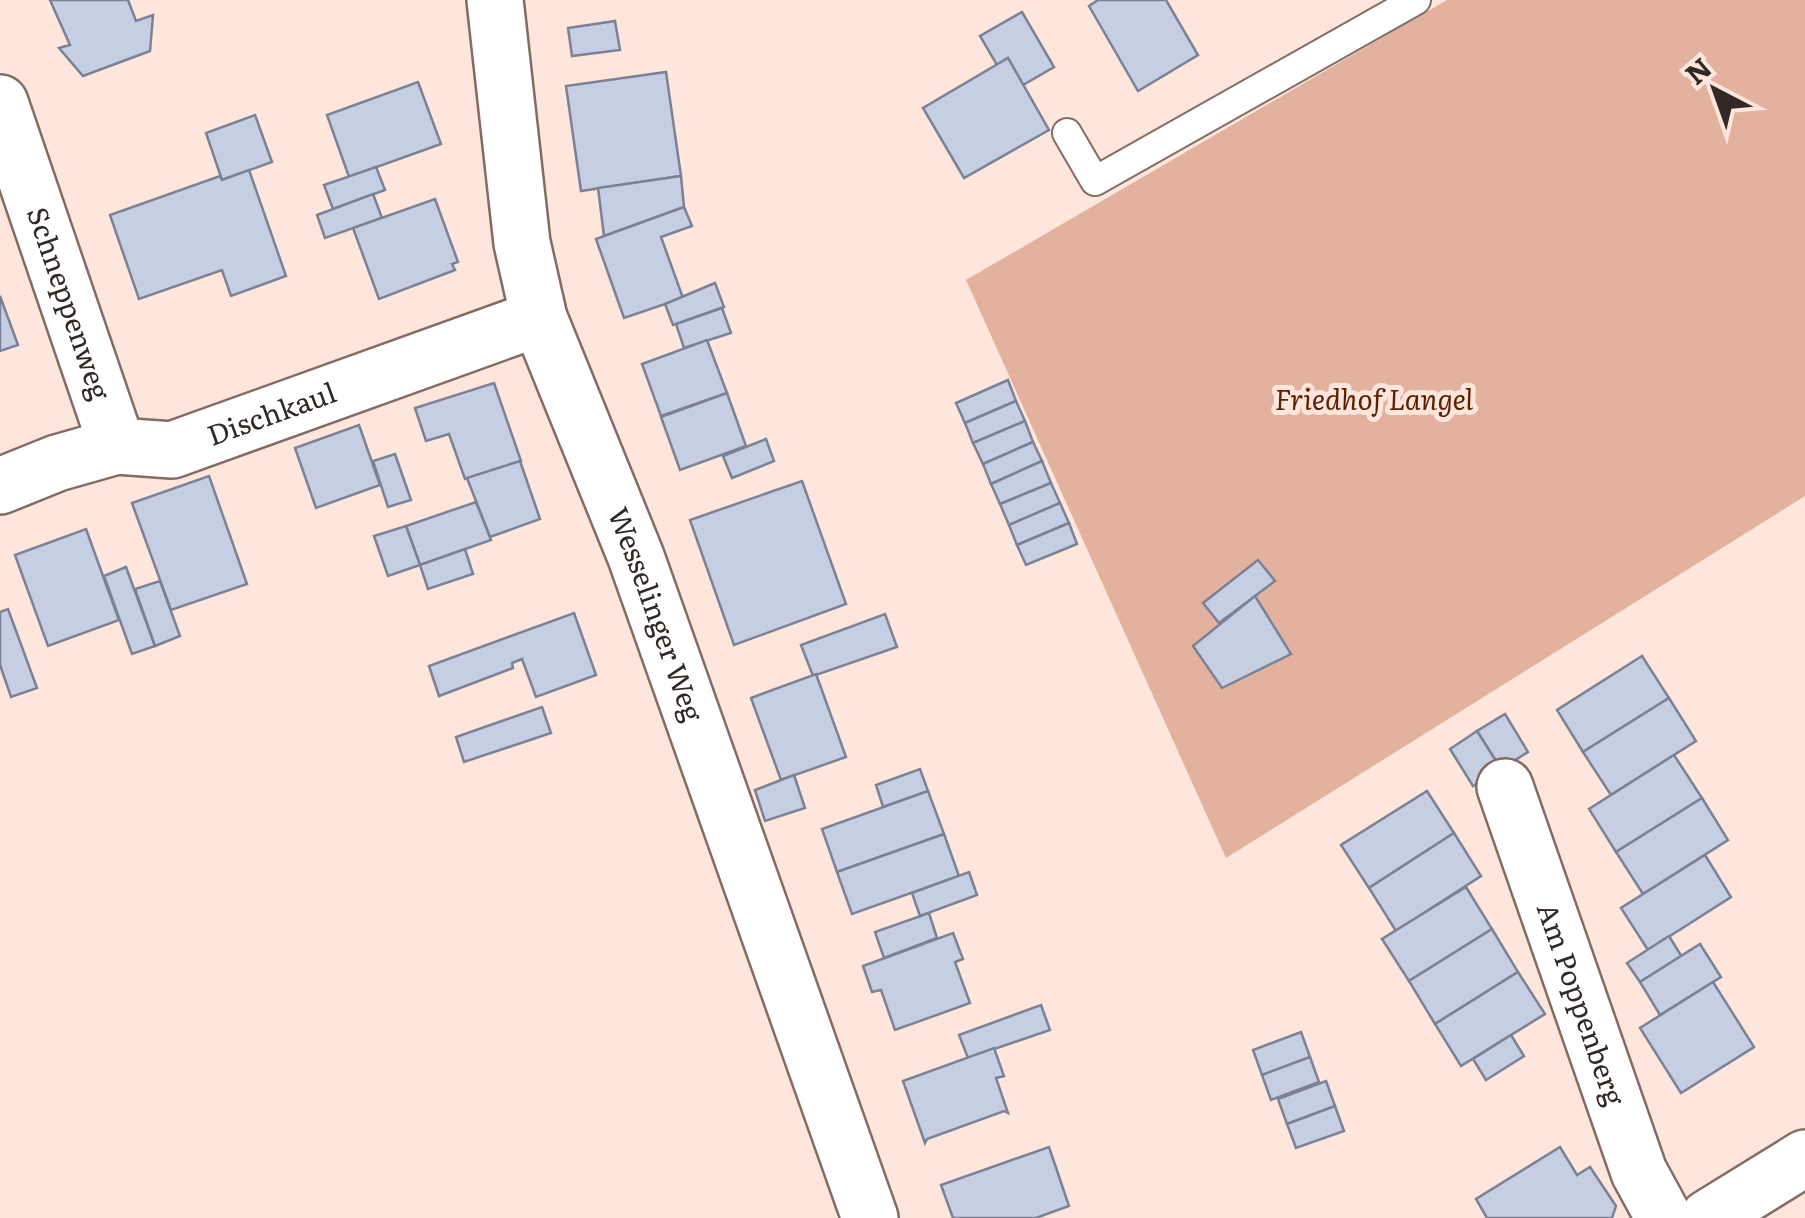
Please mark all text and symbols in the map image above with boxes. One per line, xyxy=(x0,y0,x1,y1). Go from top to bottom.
north arrow xyxy=(1665,40,1765,140)
text: N xyxy=(1675,46,1720,93)
street label: Schneppenweg xyxy=(18,201,123,405)
street label: Dischkaul xyxy=(201,370,341,455)
park label: Friedhof Langel xyxy=(1275,377,1473,419)
street label: Wesselinger Weg xyxy=(599,500,716,727)
street label: Am Poppenberg xyxy=(1528,896,1637,1111)

